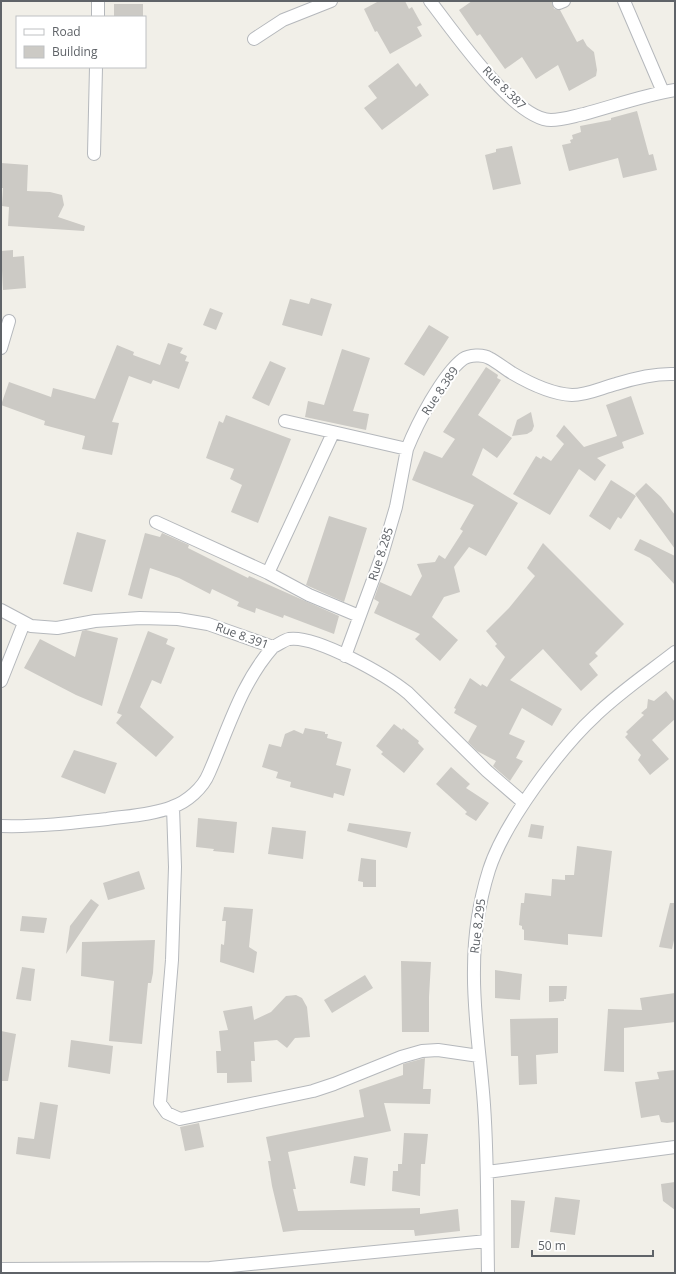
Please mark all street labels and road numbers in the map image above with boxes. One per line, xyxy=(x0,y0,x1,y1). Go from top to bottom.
street label: Rue 8.387 xyxy=(479,62,530,113)
street label: Rue 8.389 xyxy=(417,363,462,418)
street label: Rue 8.285 xyxy=(364,525,397,583)
street label: Rue 8.391 xyxy=(213,618,271,653)
street label: Rue 8.295 xyxy=(466,897,489,954)

